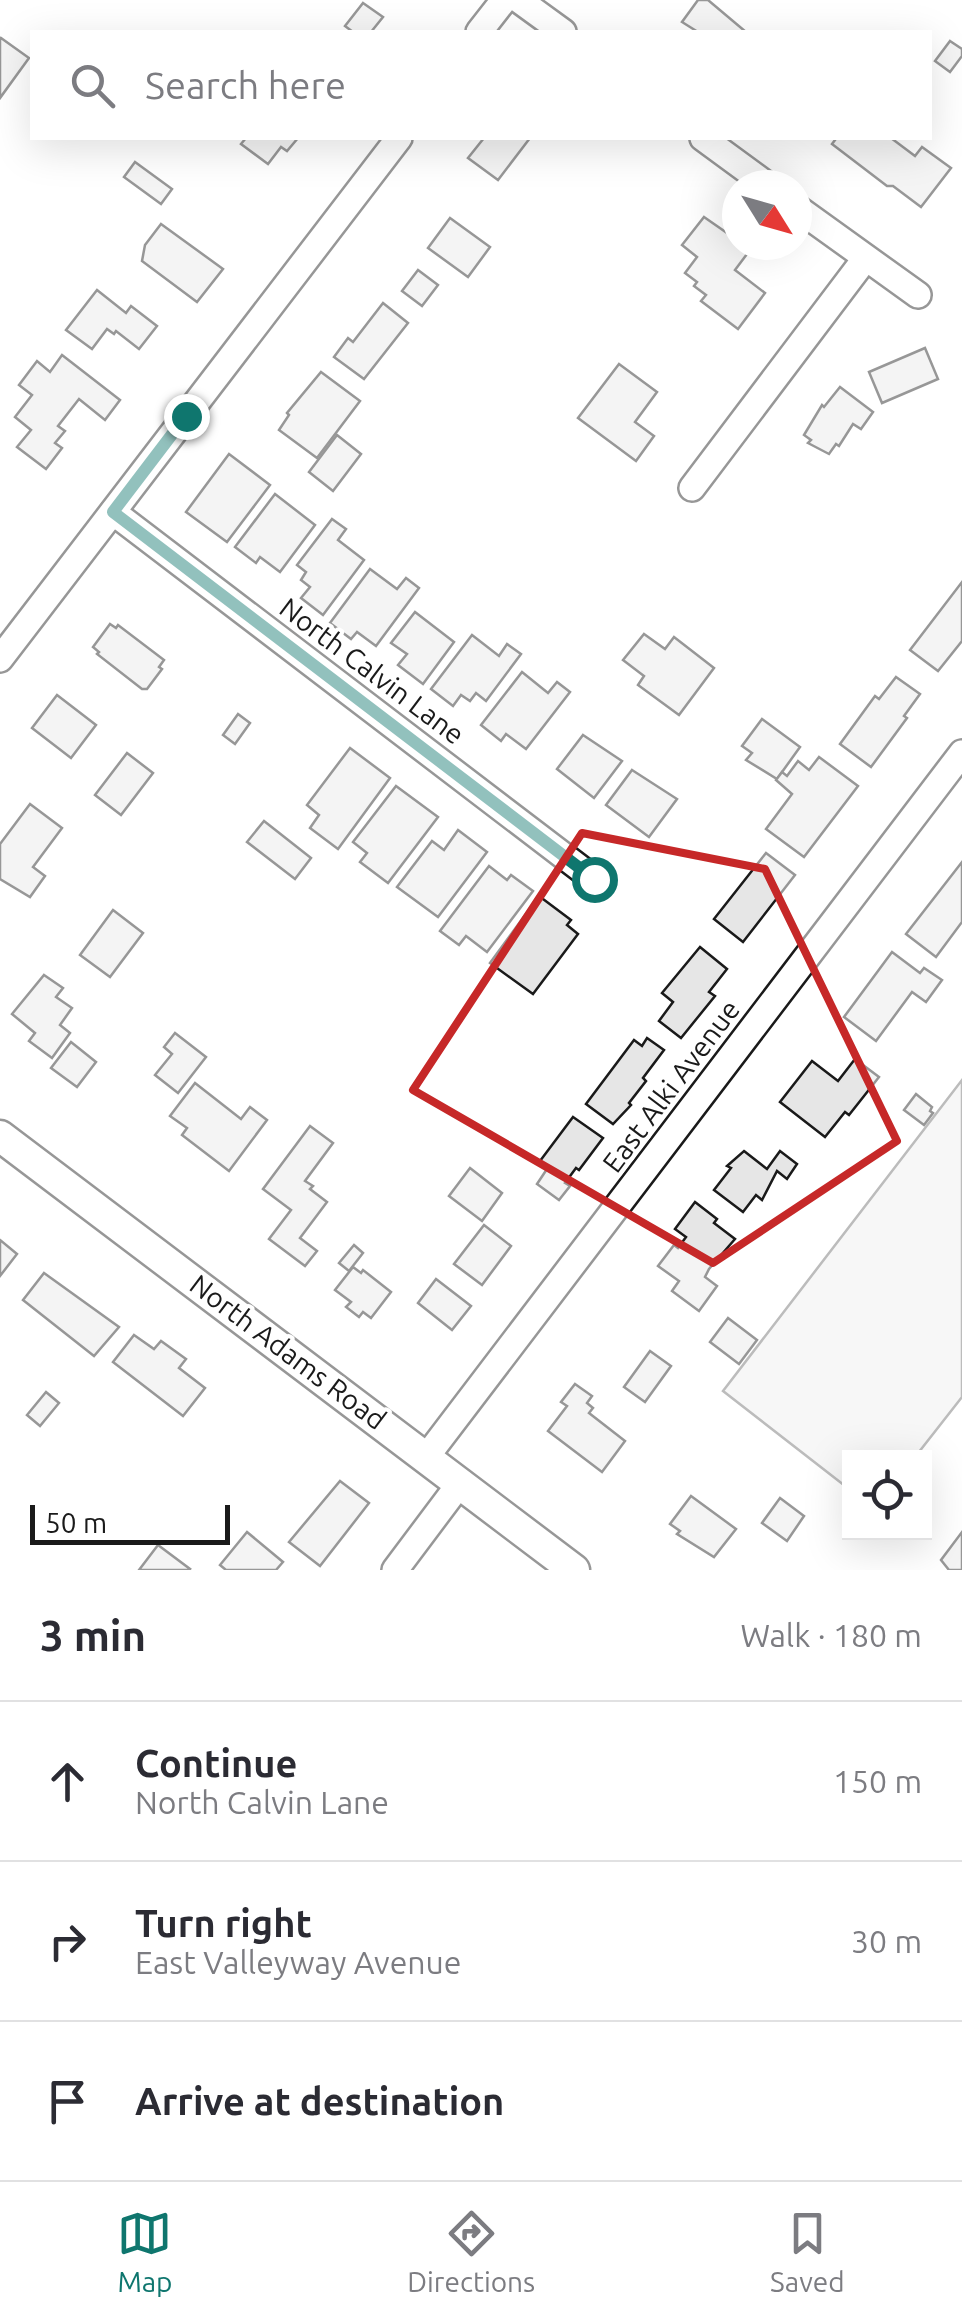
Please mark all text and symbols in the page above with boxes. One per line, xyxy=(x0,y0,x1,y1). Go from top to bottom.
search box xyxy=(30,30,932,140)
icon: search xyxy=(65,58,120,113)
text: Search here xyxy=(145,64,346,106)
north arrow xyxy=(722,170,812,260)
route end xyxy=(164,394,210,440)
street label: North Calvin Lane xyxy=(274,591,470,750)
route start xyxy=(572,857,618,903)
street label: East Alki Avenue xyxy=(596,994,745,1178)
street label: North Adams Road xyxy=(184,1268,392,1435)
map controls xyxy=(842,1450,932,1540)
button: locate xyxy=(842,1450,932,1540)
scale bar xyxy=(30,1500,230,1544)
text: 50 m xyxy=(45,1507,107,1538)
text: 3 min xyxy=(40,1612,146,1659)
text: Walk · 180 m xyxy=(740,1617,922,1653)
text: Continue xyxy=(135,1742,297,1784)
icon: ahead xyxy=(40,1754,95,1809)
text: 150 m xyxy=(833,1763,922,1799)
text: North Calvin Lane xyxy=(135,1784,389,1820)
text: Turn right xyxy=(135,1902,312,1944)
icon: right xyxy=(40,1914,95,1969)
text: 30 m xyxy=(851,1923,922,1959)
text: East Valleyway Avenue xyxy=(135,1944,462,1980)
icon: arrive xyxy=(40,2074,95,2129)
text: Arrive at destination xyxy=(135,2080,504,2122)
tab: Map xyxy=(117,2206,173,2297)
tab: Directions xyxy=(407,2206,535,2297)
tab: Saved xyxy=(770,2206,845,2297)

